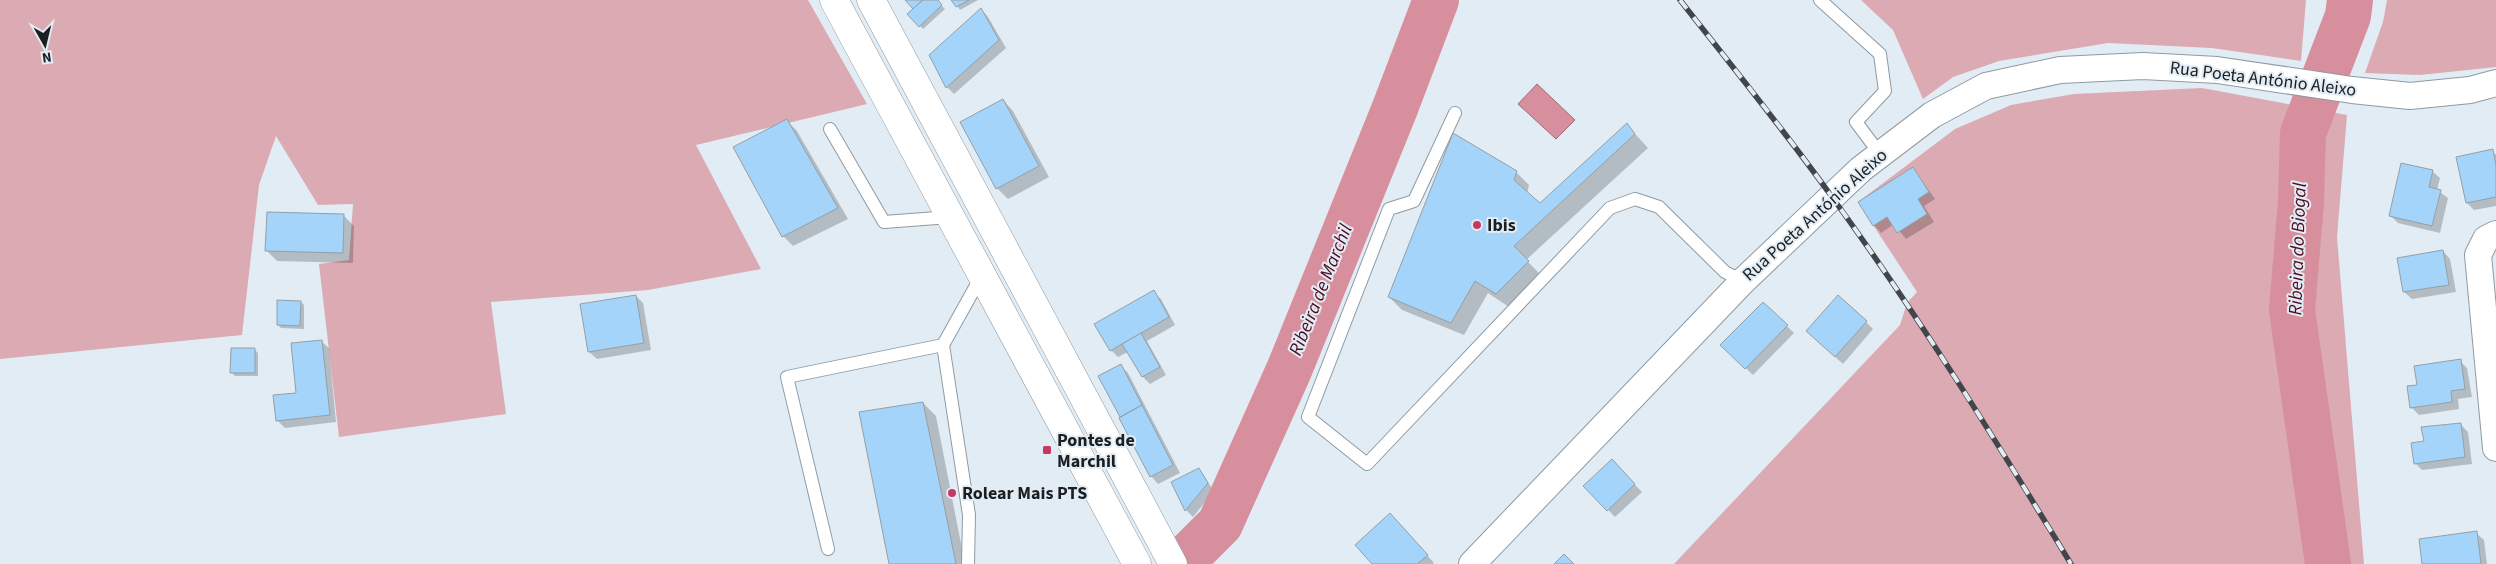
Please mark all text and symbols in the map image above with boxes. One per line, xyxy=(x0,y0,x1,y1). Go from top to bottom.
north arrow xyxy=(20,20,70,70)
text: N xyxy=(41,46,53,67)
street label: Rua Poeta António Aleixo xyxy=(2168,55,2358,103)
street label: Rua Poeta António Aleixo xyxy=(1737,143,1893,287)
water label: Ribeira do Biogal xyxy=(2282,182,2314,316)
place label: Ibis xyxy=(1487,213,1516,238)
marker: Ibis xyxy=(1471,219,1483,231)
water label: Ribeira de Marchil xyxy=(1282,220,1360,360)
place label: Pontes de Marchil xyxy=(1057,428,1135,474)
marker: Pontes de Marchil xyxy=(1041,444,1053,456)
place label: Rolear Mais PTS xyxy=(962,481,1087,506)
marker: Rolear Mais PTS xyxy=(946,487,958,499)

